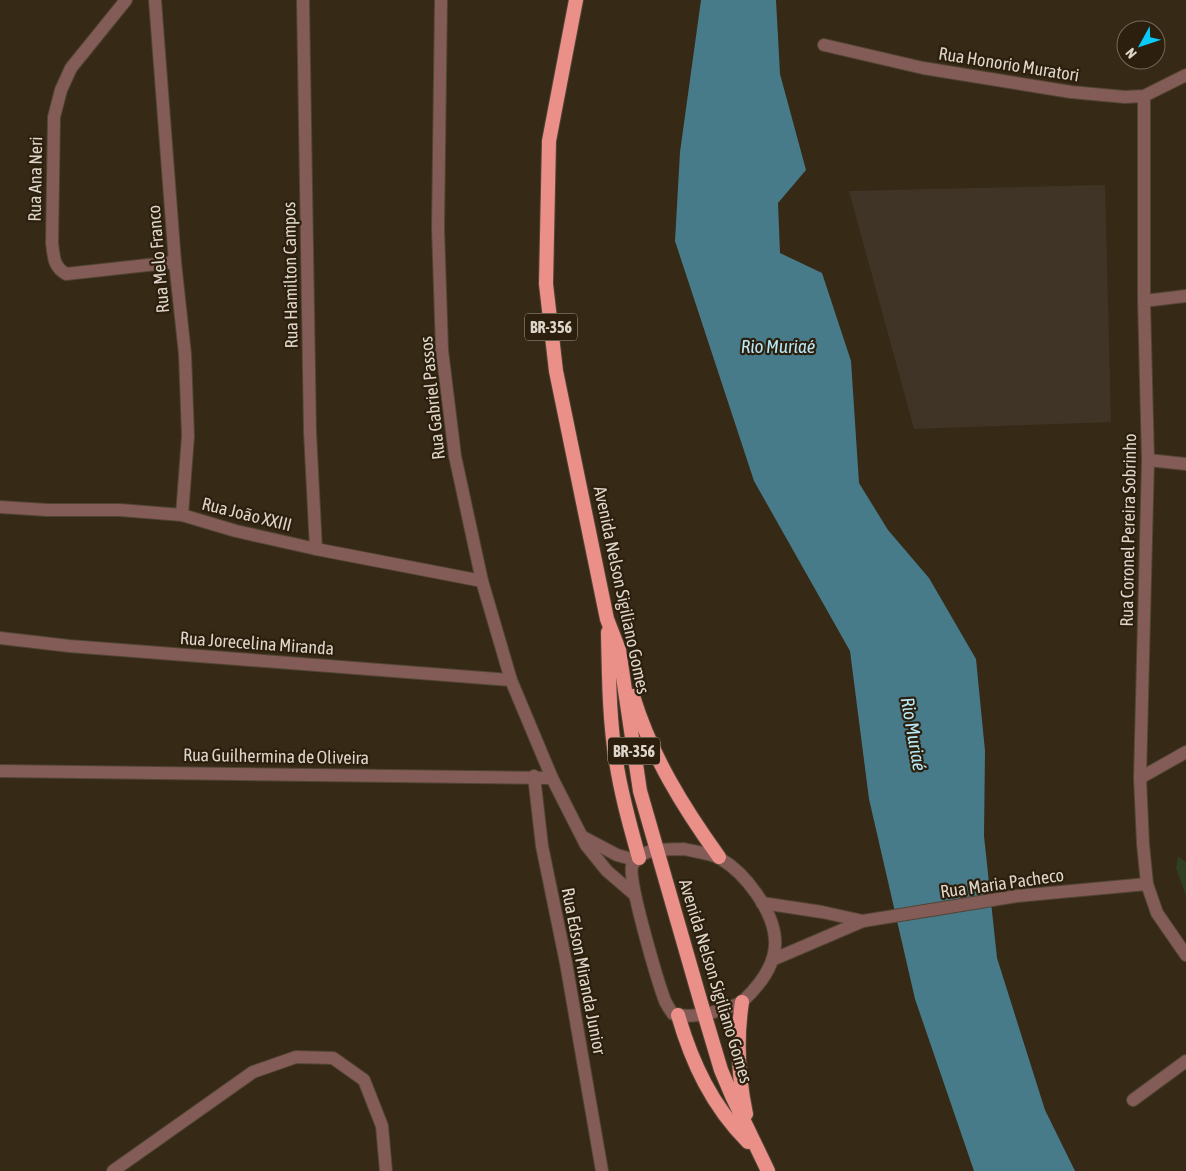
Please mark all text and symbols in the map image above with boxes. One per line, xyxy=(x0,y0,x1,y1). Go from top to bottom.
north arrow xyxy=(1116,20,1166,70)
street label: Rua Honorio Muratori xyxy=(937,43,1081,85)
text: N xyxy=(1122,45,1140,62)
street label: Rua Ana Neri xyxy=(24,136,46,222)
street label: Rua Hamilton Campos xyxy=(278,201,302,349)
street label: Rua Melo Franco xyxy=(143,204,173,314)
road number: BR-356 xyxy=(525,314,577,341)
street label: Rua Gabriel Passos xyxy=(415,335,449,461)
water label: Rio Muriaé xyxy=(741,335,815,357)
street label: Rua Coronel Pereira Sobrinho xyxy=(1116,433,1140,627)
street label: Avenida Nelson Sigiliano Gomes xyxy=(590,484,654,696)
street label: Rua João XXIII xyxy=(200,493,294,535)
street label: Rua Jorecelina Miranda xyxy=(179,627,335,659)
water label: Rio Muriaé xyxy=(897,695,931,773)
road number: BR-356 xyxy=(608,738,660,764)
street label: Rua Guilhermina de Oliveira xyxy=(183,744,369,768)
street label: Rua Maria Pacheco xyxy=(939,864,1065,902)
street label: Avenida Nelson Sigiliano Gomes xyxy=(675,877,757,1085)
street label: Rua Edson Miranda Junior xyxy=(558,886,611,1057)

